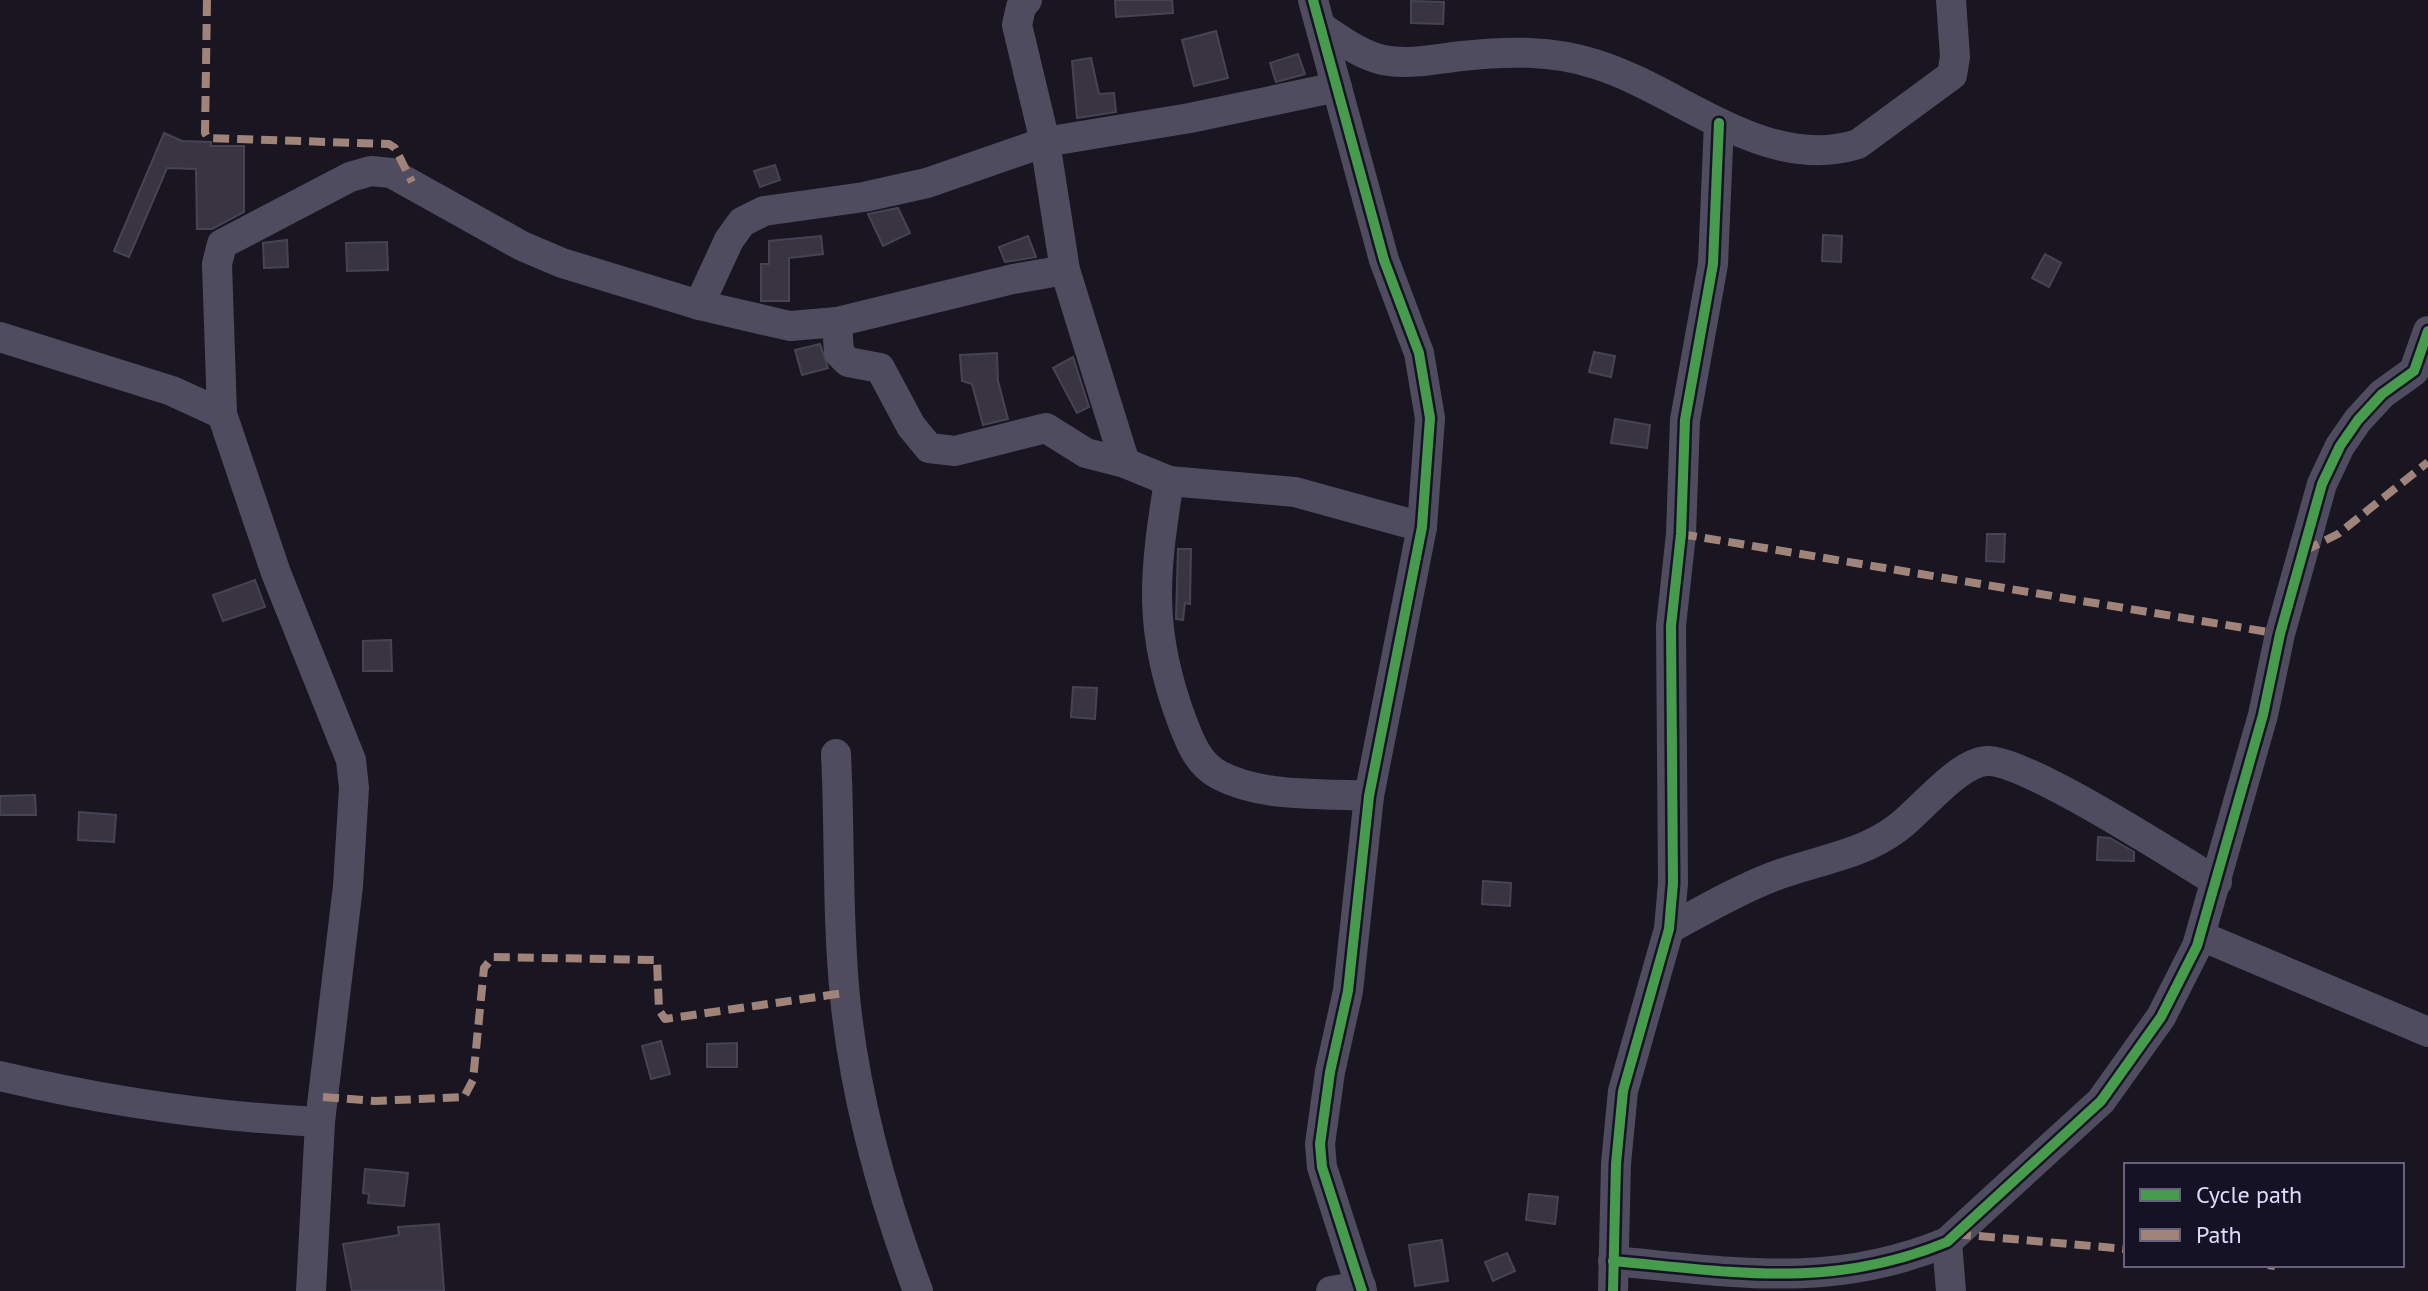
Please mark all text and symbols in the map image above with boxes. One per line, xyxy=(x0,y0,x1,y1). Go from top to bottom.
legend xyxy=(2124,1163,2404,1267)
text: Cycle path xyxy=(2196,1179,2302,1210)
text: Path xyxy=(2196,1219,2242,1250)

